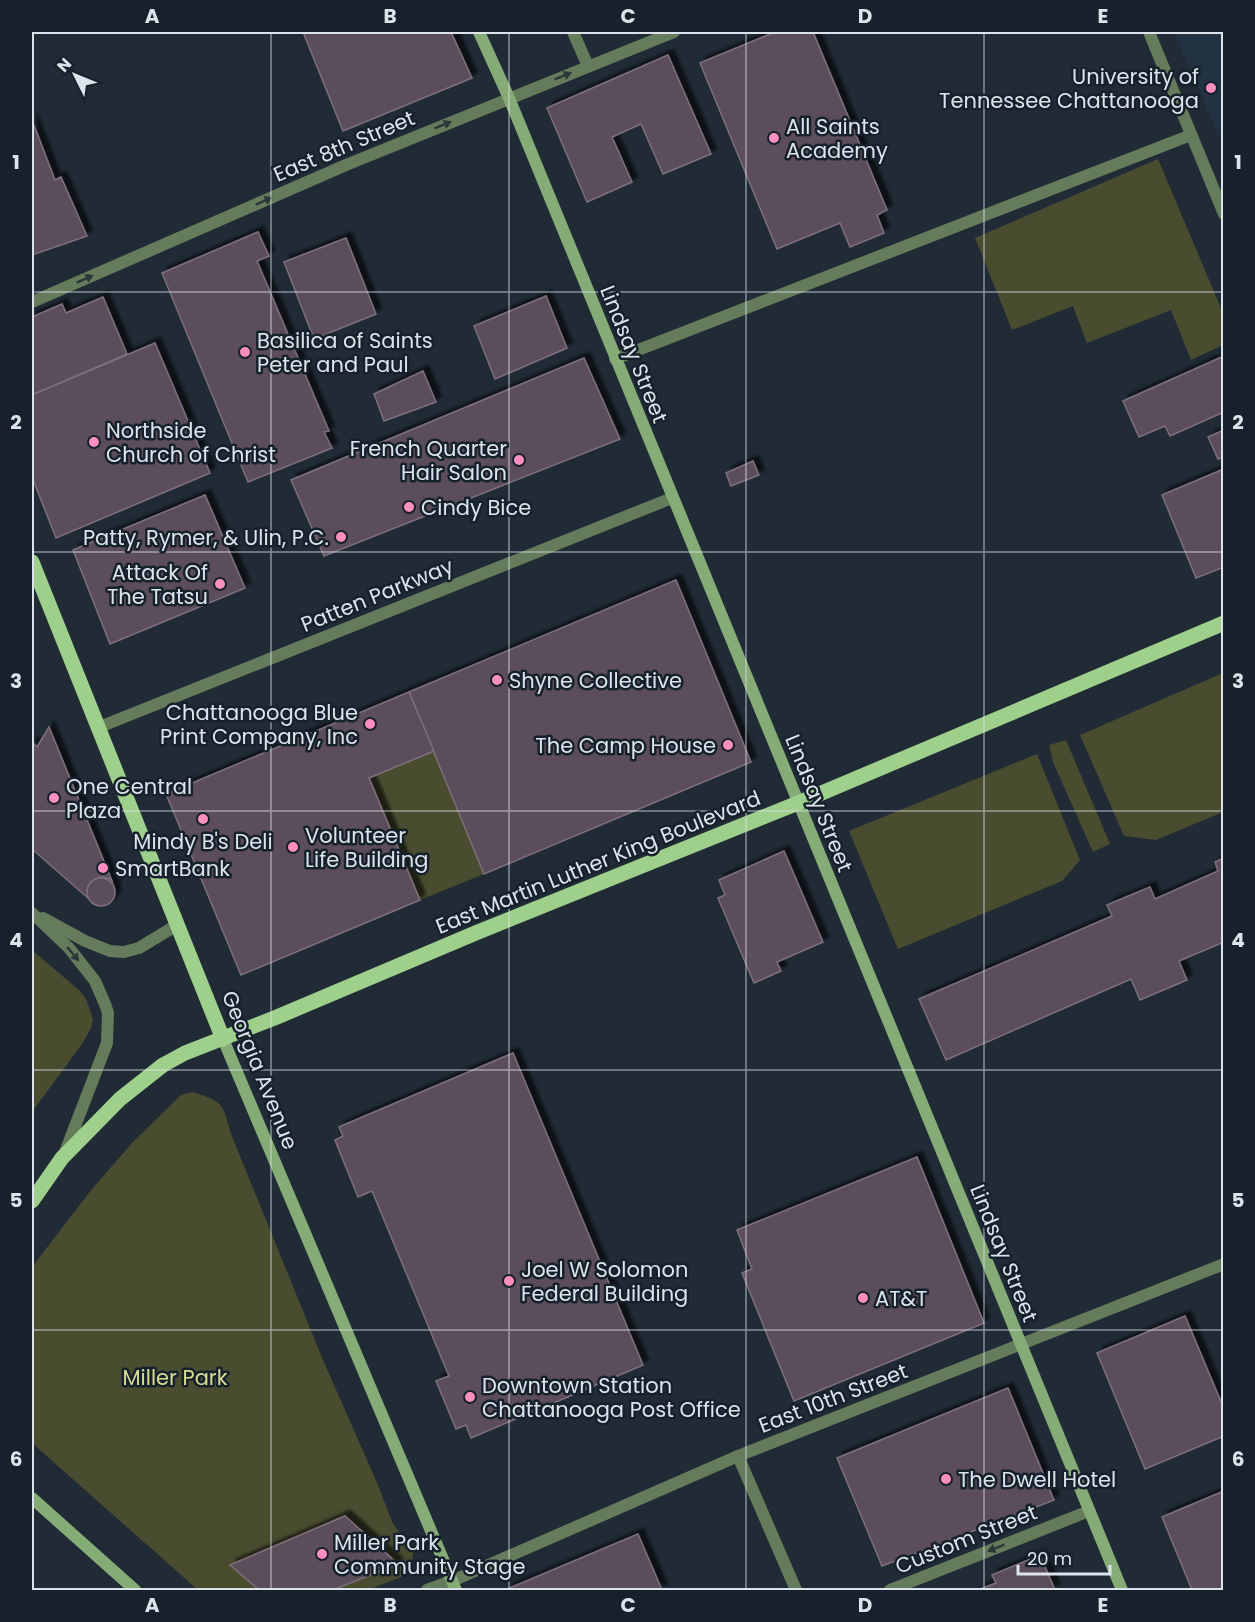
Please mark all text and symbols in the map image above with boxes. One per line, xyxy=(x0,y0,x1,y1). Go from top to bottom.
text: A xyxy=(145,2,160,30)
text: B xyxy=(383,2,397,30)
text: C xyxy=(620,2,636,30)
text: D xyxy=(858,2,872,30)
text: E xyxy=(1098,2,1108,30)
north arrow xyxy=(45,45,105,105)
text: N xyxy=(52,53,77,77)
place label: University of Tennessee Chattanooga xyxy=(939,62,1199,115)
one-way arrow xyxy=(554,71,572,80)
marker: University of Tennessee Chattanooga xyxy=(1204,81,1218,95)
street label: East 8th Street xyxy=(269,103,419,189)
place label: All Saints Academy xyxy=(786,112,888,165)
one-way arrow xyxy=(435,120,453,130)
marker: All Saints Academy xyxy=(767,131,781,145)
text: 1 xyxy=(12,148,20,176)
text: 1 xyxy=(1234,148,1242,176)
one-way arrow xyxy=(255,196,273,205)
one-way arrow xyxy=(76,274,94,283)
street label: Lindsay Street xyxy=(593,281,675,427)
place label: Basilica of Saints Peter and Paul xyxy=(257,326,433,379)
marker: Basilica of Saints Peter and Paul xyxy=(238,345,252,359)
text: 2 xyxy=(10,408,22,436)
text: 2 xyxy=(1232,408,1244,436)
place label: Northside Church of Christ xyxy=(106,416,276,469)
place label: French Quarter Hair Salon xyxy=(350,434,507,487)
marker: Northside Church of Christ xyxy=(87,435,101,449)
marker: French Quarter Hair Salon xyxy=(512,453,526,467)
place label: Cindy Bice xyxy=(421,493,531,522)
marker: Cindy Bice xyxy=(402,500,416,514)
place label: Patty, Rymer, & Ulin, P.C. xyxy=(83,523,329,552)
marker: Patty, Rymer, & Ulin, P.C. xyxy=(334,530,348,544)
street label: Patten Parkway xyxy=(296,551,458,639)
place label: Attack Of The Tatsu xyxy=(107,558,208,611)
marker: Attack Of The Tatsu xyxy=(213,577,227,591)
place label: Shyne Collective xyxy=(509,666,682,695)
text: 3 xyxy=(10,667,22,695)
text: 3 xyxy=(1232,667,1244,695)
marker: Shyne Collective xyxy=(490,673,504,687)
place label: Chattanooga Blue Print Company, Inc xyxy=(160,698,358,751)
marker: Chattanooga Blue Print Company, Inc xyxy=(363,717,377,731)
street label: Lindsay Street xyxy=(778,730,860,876)
place label: The Camp House xyxy=(535,731,716,760)
marker: The Camp House xyxy=(721,738,735,752)
place label: One Central Plaza xyxy=(66,772,192,825)
street label: East Martin Luther King Boulevard xyxy=(431,783,765,941)
marker: One Central Plaza xyxy=(47,791,61,805)
marker: Mindy B's Deli xyxy=(196,812,210,826)
place label: Volunteer Life Building xyxy=(305,821,428,874)
place label: Mindy B's Deli xyxy=(133,827,273,856)
marker: Volunteer Life Building xyxy=(286,840,300,854)
place label: SmartBank xyxy=(115,854,230,883)
marker: SmartBank xyxy=(96,861,110,875)
text: 4 xyxy=(9,926,23,954)
text: 4 xyxy=(1231,926,1245,954)
one-way arrow xyxy=(66,946,79,961)
street label: Georgia Avenue xyxy=(215,986,305,1154)
street label: Lindsay Street xyxy=(963,1180,1045,1326)
text: 5 xyxy=(10,1186,23,1214)
text: 5 xyxy=(1232,1186,1245,1214)
place label: Joel W Solomon Federal Building xyxy=(521,1255,688,1308)
marker: Joel W Solomon Federal Building xyxy=(502,1274,516,1288)
place label: AT&T xyxy=(875,1284,927,1313)
marker: AT&T xyxy=(856,1291,870,1305)
street label: East 10th Street xyxy=(754,1356,912,1440)
park label: Miller Park xyxy=(122,1363,228,1392)
place label: Downtown Station Chattanooga Post Office xyxy=(482,1371,741,1424)
marker: Downtown Station Chattanooga Post Office xyxy=(463,1390,477,1404)
text: 6 xyxy=(10,1445,22,1473)
text: 6 xyxy=(1232,1445,1244,1473)
place label: The Dwell Hotel xyxy=(958,1465,1116,1494)
marker: The Dwell Hotel xyxy=(939,1472,953,1486)
street label: Custom Street xyxy=(891,1497,1041,1581)
place label: Miller Park Community Stage xyxy=(334,1528,525,1581)
scale bar xyxy=(1018,1538,1110,1576)
one-way arrow xyxy=(987,1544,1005,1553)
text: 20 m xyxy=(1027,1546,1072,1571)
marker: Miller Park Community Stage xyxy=(315,1547,329,1561)
text: A xyxy=(145,1591,160,1619)
text: B xyxy=(383,1591,397,1619)
text: C xyxy=(620,1591,636,1619)
text: D xyxy=(858,1591,872,1619)
text: E xyxy=(1098,1591,1108,1619)

